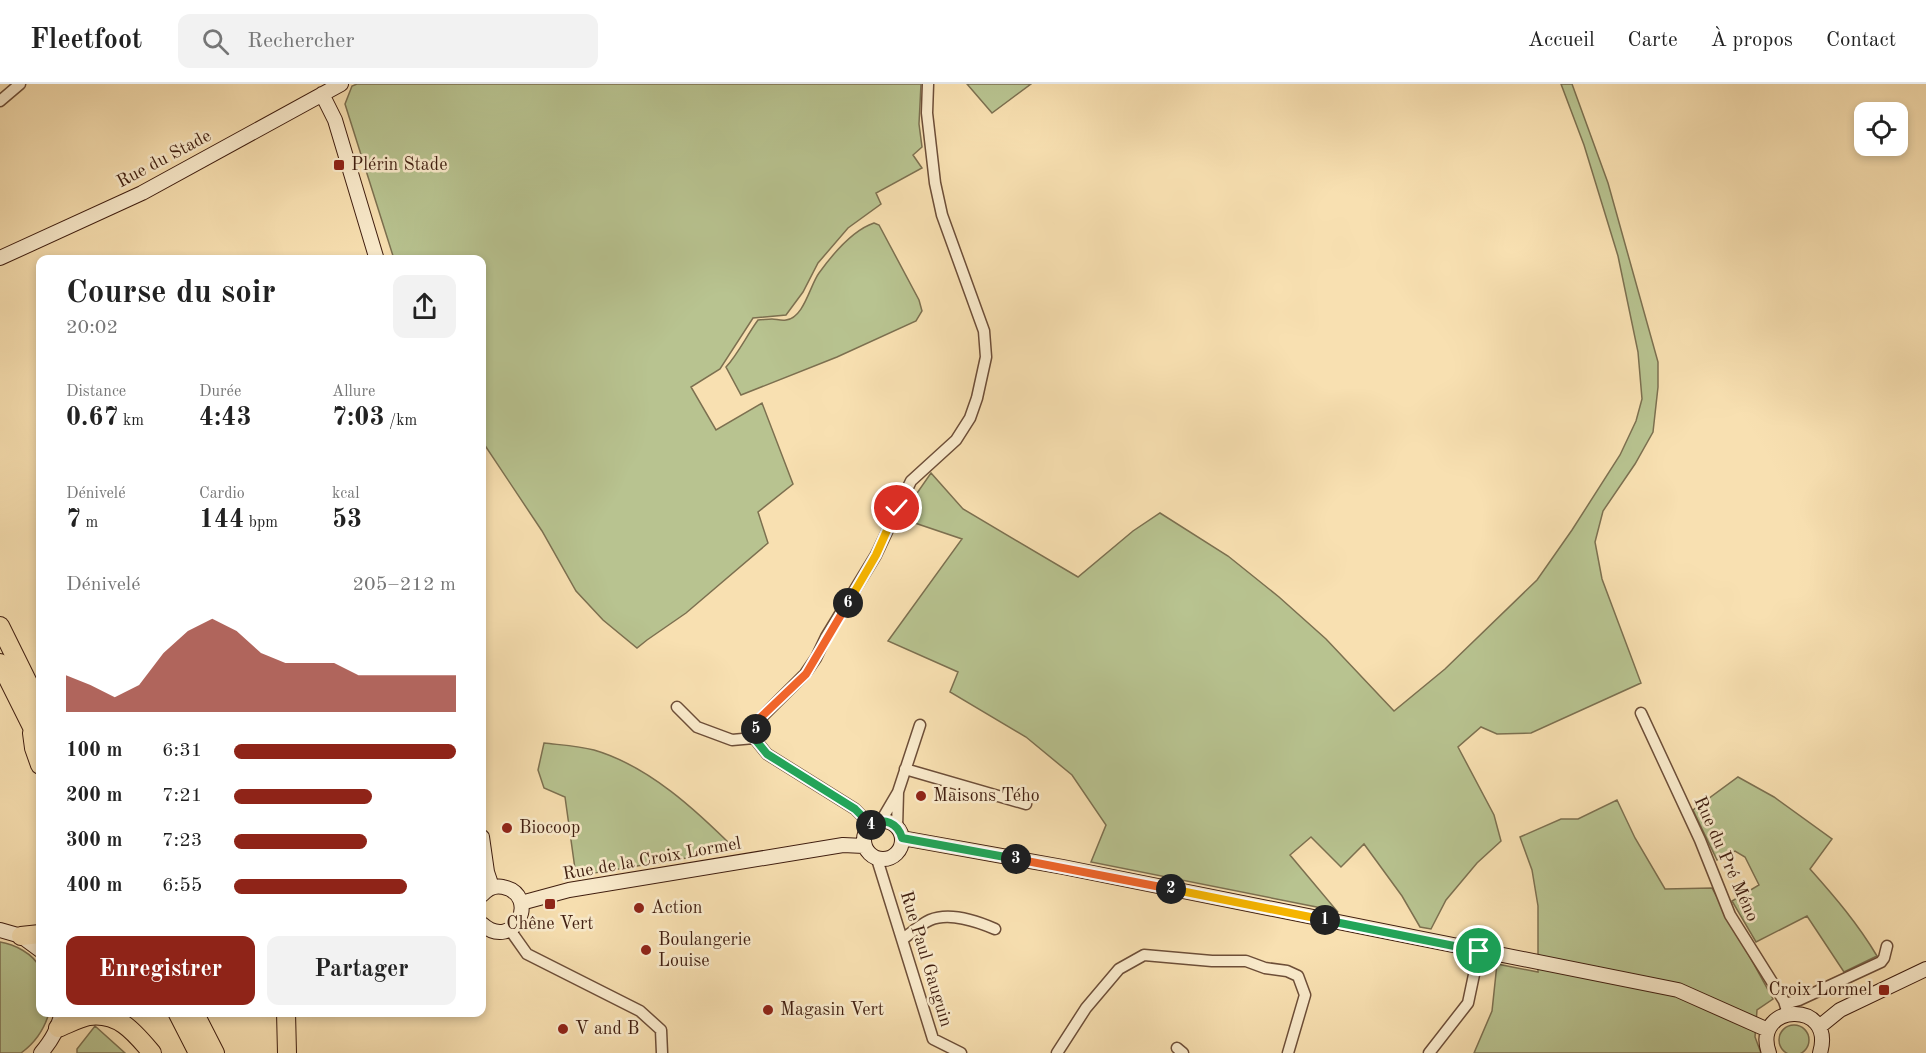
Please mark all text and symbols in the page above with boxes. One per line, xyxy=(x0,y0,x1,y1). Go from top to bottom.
search box xyxy=(178,14,598,68)
icon: search xyxy=(199,25,232,58)
text: Fleetfoot xyxy=(30,27,142,55)
text: Rechercher xyxy=(247,30,355,52)
text: Accueil xyxy=(1528,30,1595,51)
text: Carte xyxy=(1628,30,1678,51)
text: À propos xyxy=(1711,30,1793,51)
text: Contact xyxy=(1826,30,1896,51)
map controls xyxy=(1854,102,1908,156)
button: locate xyxy=(1854,102,1908,156)
street label: Rue du Stade xyxy=(114,127,214,191)
place label: Plérin Stade xyxy=(351,156,447,174)
marker: Plérin Stade xyxy=(332,158,346,172)
button: share xyxy=(393,275,456,338)
text: Course du soir xyxy=(66,277,276,310)
text: 20:02 xyxy=(66,318,118,338)
text: Distance xyxy=(66,384,126,400)
text: Durée xyxy=(199,384,241,400)
text: Allure xyxy=(332,384,375,400)
text: 0.67 xyxy=(66,405,119,431)
text: 4:43 xyxy=(199,405,252,431)
text: 7:03 xyxy=(332,405,385,431)
text: km xyxy=(119,413,144,429)
text: /km xyxy=(385,413,417,429)
pin xyxy=(871,482,922,533)
text: Dénivelé xyxy=(66,486,126,502)
text: Cardio xyxy=(199,486,245,502)
text: kcal xyxy=(332,486,360,502)
icon: check xyxy=(880,491,913,524)
text: 7 xyxy=(66,507,81,533)
text: 144 xyxy=(199,507,244,533)
text: 53 xyxy=(332,507,362,533)
text: m xyxy=(81,515,98,531)
text: bpm xyxy=(244,515,278,531)
text: Dénivelé xyxy=(66,575,140,595)
text: 205–212 m xyxy=(353,575,456,595)
pin: 6 xyxy=(833,588,863,618)
text: 6 xyxy=(843,595,853,611)
pin: 5 xyxy=(741,714,771,744)
text: 5 xyxy=(751,721,761,737)
text: 100 m xyxy=(66,741,122,761)
text: 6:31 xyxy=(162,741,202,761)
text: 200 m xyxy=(66,786,122,806)
text: 7:21 xyxy=(162,786,202,806)
place label: Maisons Tého xyxy=(933,787,1040,805)
marker: Maisons Tého xyxy=(914,789,928,803)
street label: Rue du Pré Méno xyxy=(1690,794,1762,924)
pin: 4 xyxy=(856,810,886,840)
text: 4 xyxy=(866,817,876,833)
place label: Biocoop xyxy=(519,819,580,837)
marker: Biocoop xyxy=(500,821,514,835)
text: 300 m xyxy=(66,831,122,851)
text: 7:23 xyxy=(162,831,202,851)
street label: Rue de la Croix Lormel xyxy=(561,834,743,884)
pin: 3 xyxy=(1001,844,1031,874)
text: 3 xyxy=(1011,851,1021,867)
pin: 2 xyxy=(1156,874,1186,904)
text: 400 m xyxy=(66,876,122,896)
text: 6:55 xyxy=(162,876,202,896)
text: 2 xyxy=(1166,881,1176,897)
street label: Rue Paul Gauguin xyxy=(897,889,955,1029)
marker: Chêne Vert xyxy=(543,897,557,911)
place label: Action xyxy=(651,899,703,917)
marker: Action xyxy=(632,901,646,915)
pin: 1 xyxy=(1310,905,1340,935)
text: 1 xyxy=(1320,912,1330,928)
place label: Chêne Vert xyxy=(506,915,594,933)
pin xyxy=(1453,925,1504,976)
place label: Boulangerie Louise xyxy=(658,931,751,970)
icon: arrive xyxy=(1462,934,1495,967)
button: Enregistrer xyxy=(66,936,255,1005)
button: Partager xyxy=(267,936,456,1005)
marker: Boulangerie Louise xyxy=(639,943,653,957)
place label: Croix Lormel xyxy=(1769,981,1872,999)
marker: Croix Lormel xyxy=(1877,983,1891,997)
place label: Magasin Vert xyxy=(780,1001,884,1019)
marker: Magasin Vert xyxy=(761,1003,775,1017)
place label: V and B xyxy=(575,1020,639,1038)
marker: V and B xyxy=(556,1022,570,1036)

